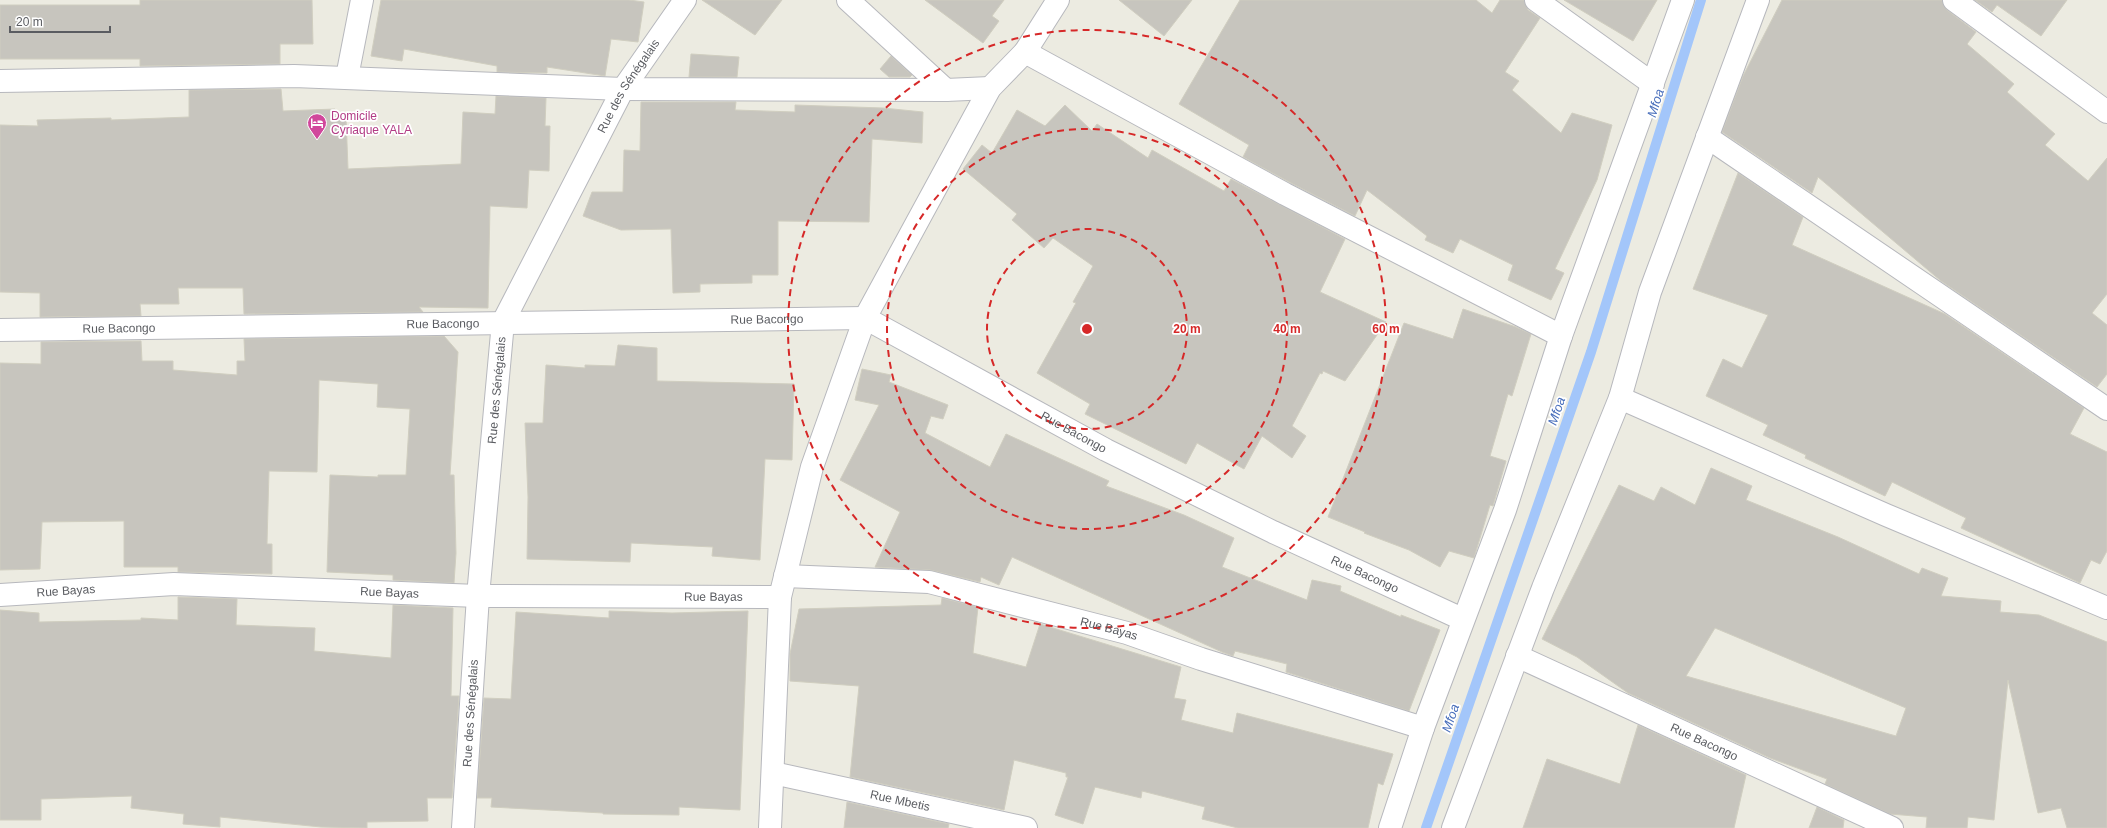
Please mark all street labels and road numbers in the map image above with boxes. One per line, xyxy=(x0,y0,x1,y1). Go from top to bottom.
street label: Rue des Sénégalais xyxy=(595,37,663,135)
street label: Rue Bacongo xyxy=(730,312,804,327)
street label: Rue Bacongo xyxy=(406,316,480,331)
street label: Rue Bacongo xyxy=(82,321,156,336)
street label: Rue des Sénégalais xyxy=(485,336,509,445)
street label: Rue Bacongo xyxy=(1038,409,1109,456)
street label: Rue Bacongo xyxy=(1329,553,1401,596)
street label: Rue Bayas xyxy=(36,582,96,600)
street label: Rue Bayas xyxy=(360,584,419,601)
street label: Rue Bayas xyxy=(684,590,743,604)
street label: Rue Bayas xyxy=(1079,614,1140,643)
street label: Rue des Sénégalais xyxy=(460,659,481,767)
street label: Rue Bacongo xyxy=(1668,720,1741,764)
street label: Rue Mbetis xyxy=(869,787,931,814)

